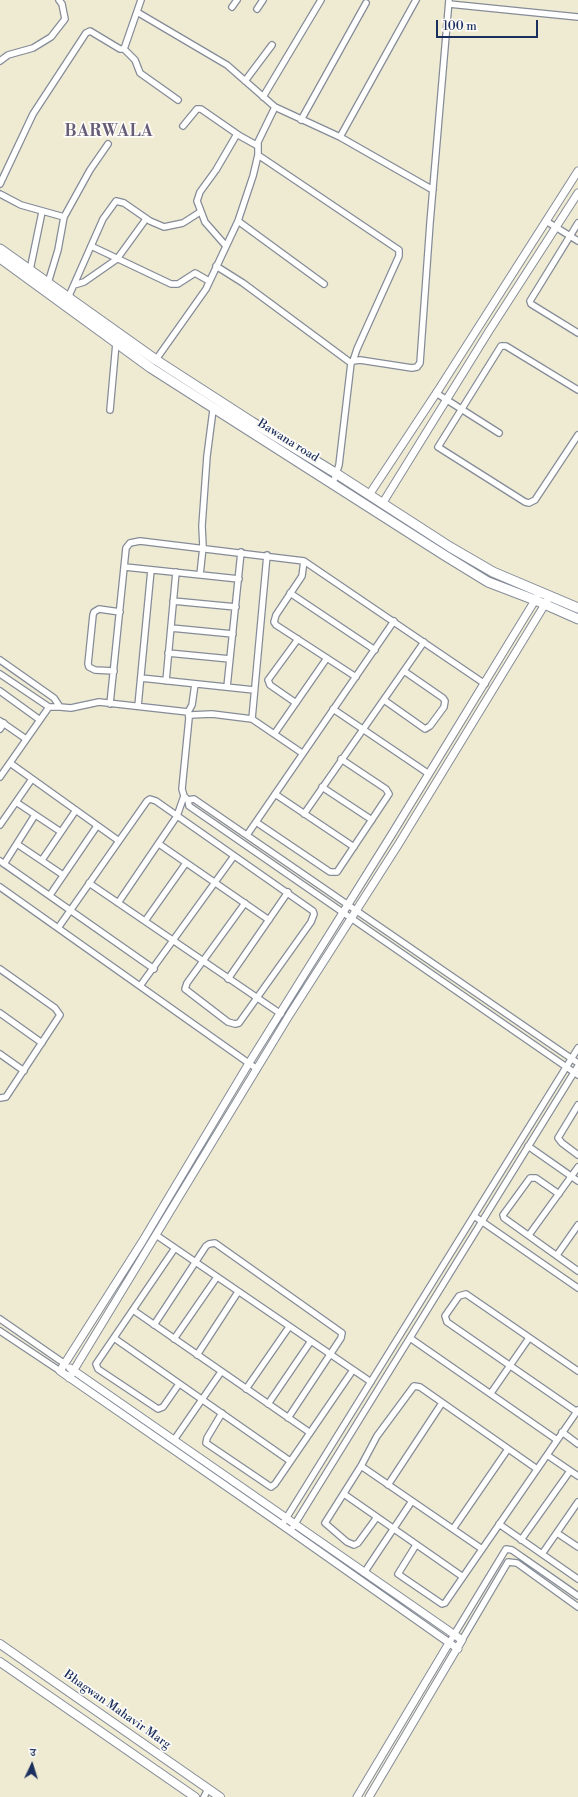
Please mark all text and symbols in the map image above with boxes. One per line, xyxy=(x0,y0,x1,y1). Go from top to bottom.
scale bar xyxy=(438,12,540,38)
text: 100 m xyxy=(443,19,477,34)
district label: BARWALA xyxy=(65,122,153,142)
street label: Bawana road xyxy=(255,417,321,465)
street label: Bhagwan Mahavir Marg xyxy=(61,1668,173,1752)
north arrow xyxy=(12,1745,52,1785)
text: उ xyxy=(30,1746,36,1760)

